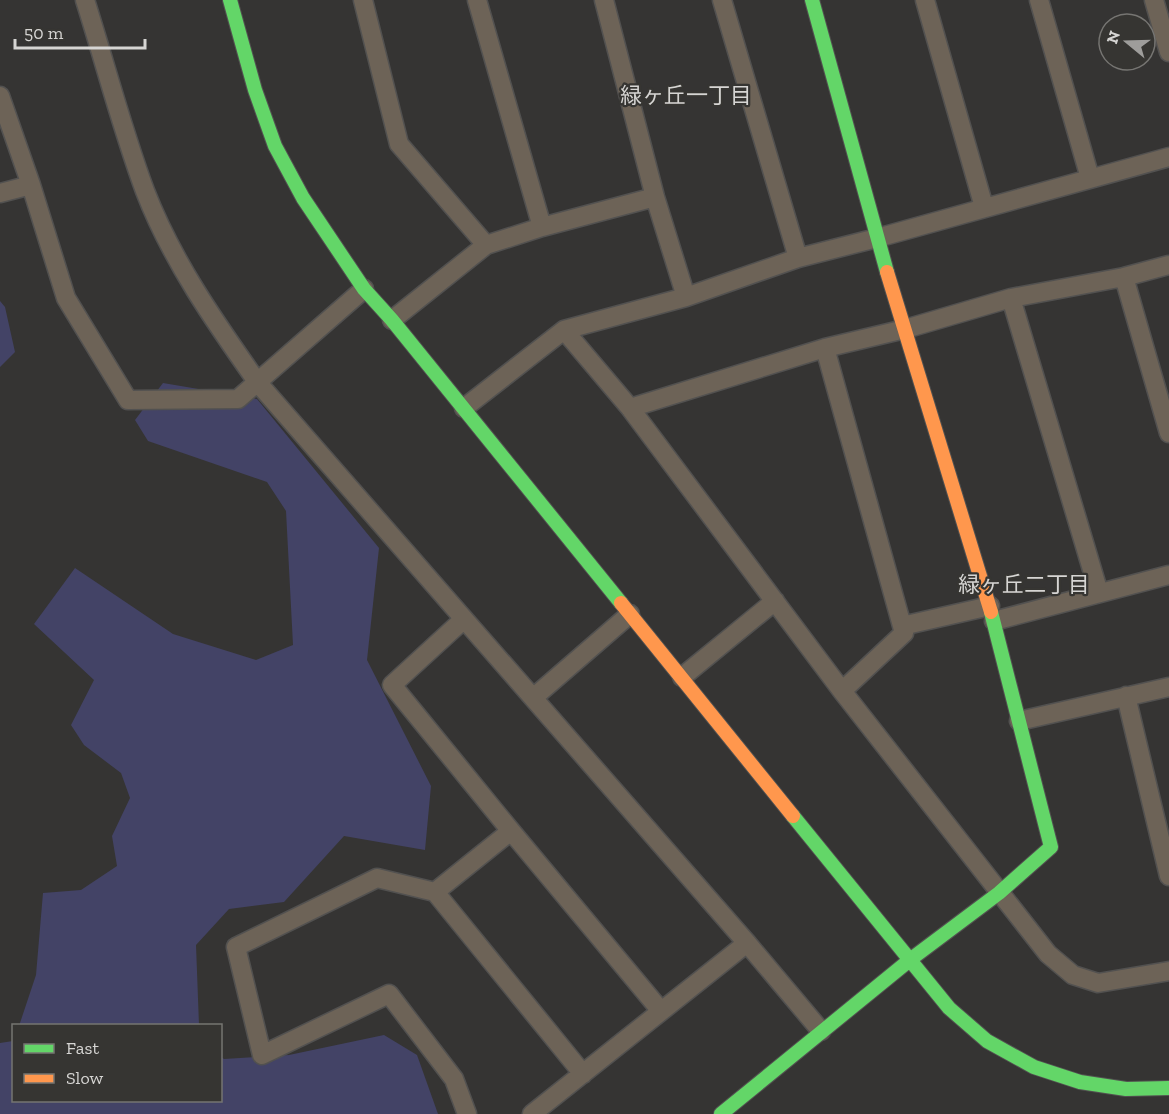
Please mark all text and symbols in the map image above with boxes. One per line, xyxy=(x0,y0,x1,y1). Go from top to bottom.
scale bar xyxy=(15,12,146,50)
north arrow xyxy=(1097,12,1157,72)
text: 50 m xyxy=(24,22,64,44)
text: N xyxy=(1102,28,1124,46)
district label: 緑ヶ丘一丁目 xyxy=(620,82,752,109)
district label: 緑ヶ丘二丁目 xyxy=(958,571,1090,598)
legend xyxy=(12,1024,222,1102)
text: Fast xyxy=(66,1037,99,1059)
text: Slow xyxy=(66,1067,103,1089)

